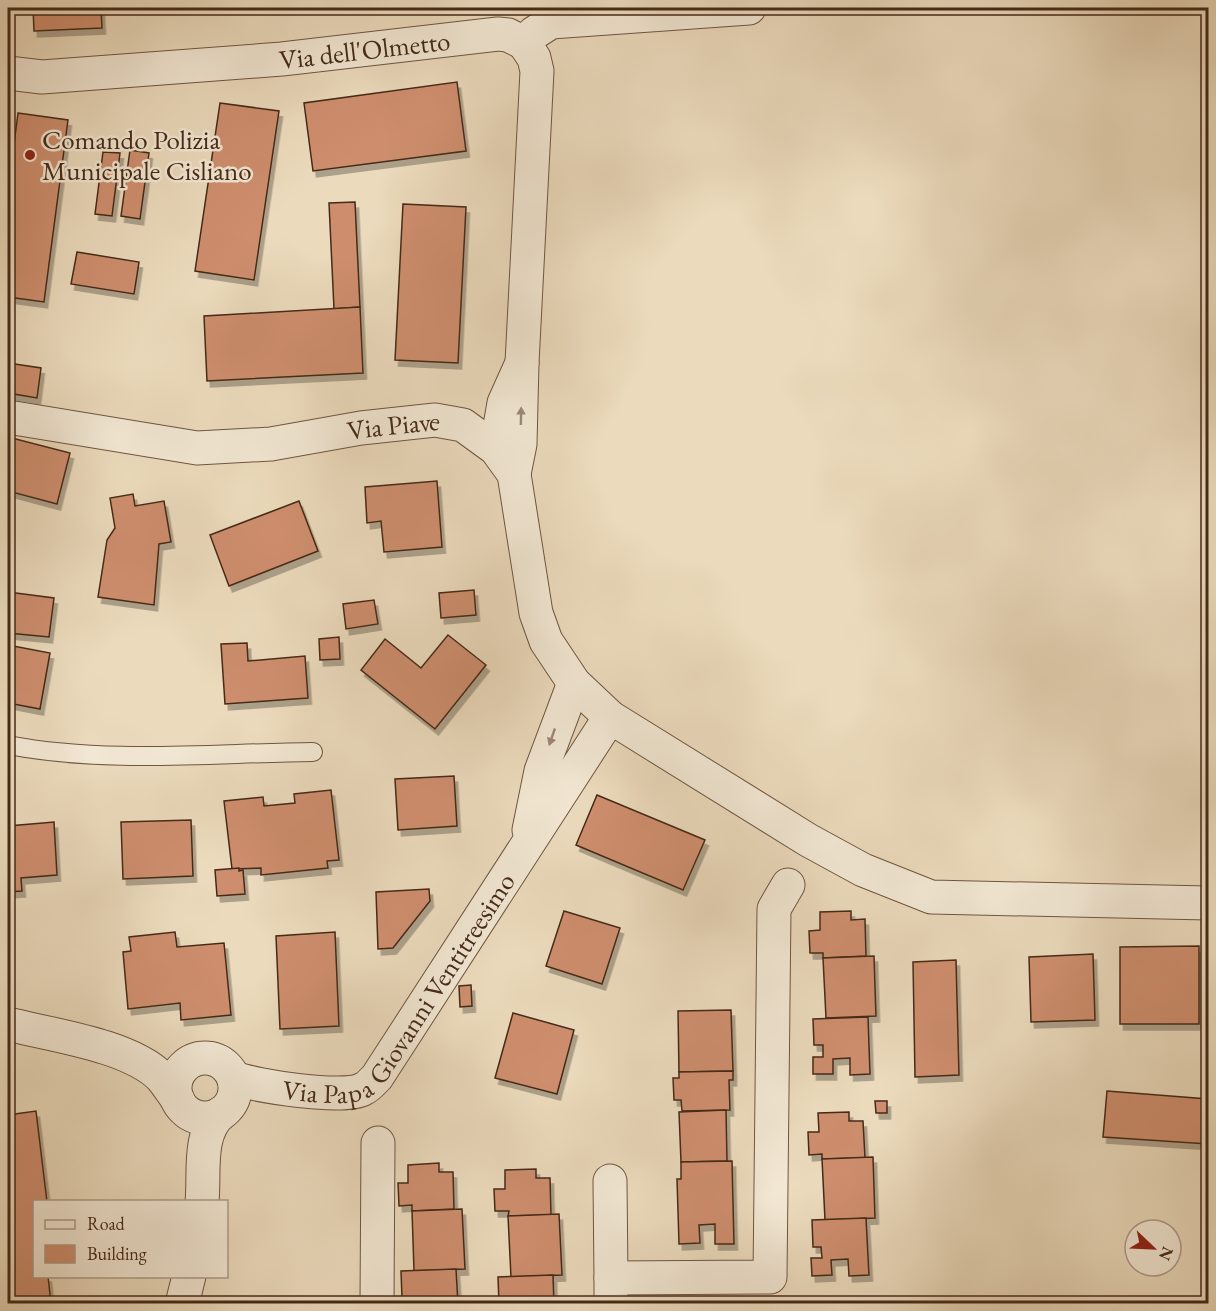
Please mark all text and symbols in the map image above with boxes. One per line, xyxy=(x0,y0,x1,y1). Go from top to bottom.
street label: Via dell'Olmetto xyxy=(277,22,452,77)
place label: Comando Polizia Municipale Cisliano xyxy=(42,122,252,188)
marker: Comando Polizia Municipale Cisliano xyxy=(23,148,37,162)
street label: Via Piave xyxy=(344,402,443,448)
one-way arrow xyxy=(516,407,526,426)
one-way arrow xyxy=(547,728,557,746)
street label: Via Papa Giovanni Ventitreesimo xyxy=(281,866,522,1111)
legend xyxy=(33,1200,228,1278)
text: Road xyxy=(87,1212,126,1235)
north arrow xyxy=(1123,1218,1183,1278)
text: Building xyxy=(87,1242,147,1265)
text: N xyxy=(1154,1244,1179,1264)

